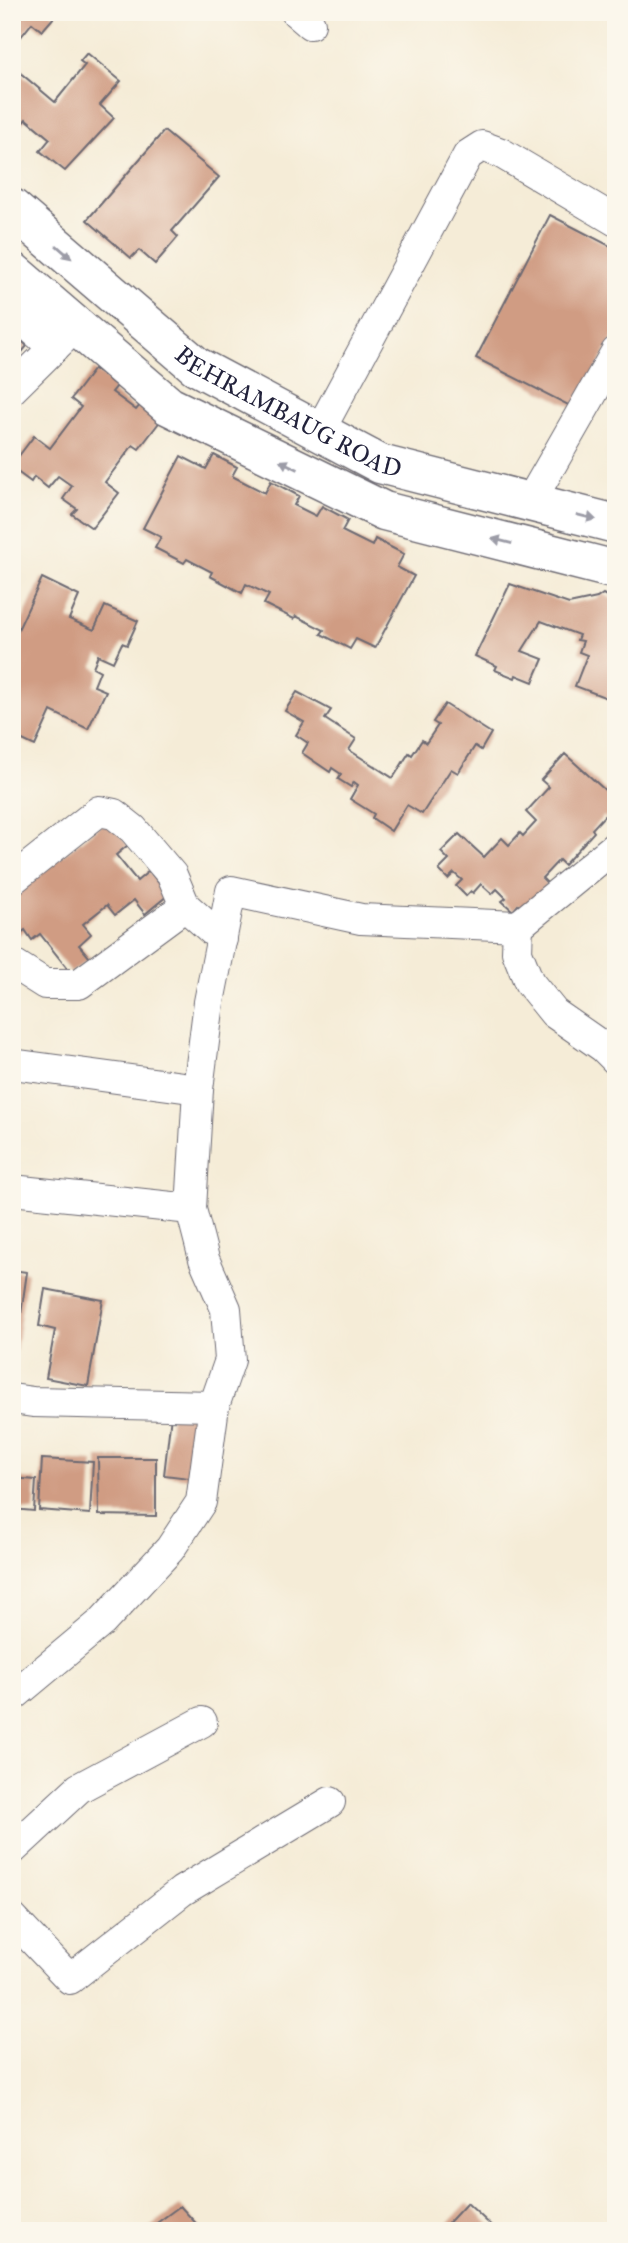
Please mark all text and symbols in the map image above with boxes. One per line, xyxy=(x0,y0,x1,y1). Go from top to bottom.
one-way arrow xyxy=(55,244,73,260)
street label: BEHRAMBAUG ROAD xyxy=(169,339,405,484)
one-way arrow xyxy=(279,459,299,470)
one-way arrow xyxy=(575,512,597,523)
one-way arrow xyxy=(491,535,513,546)

